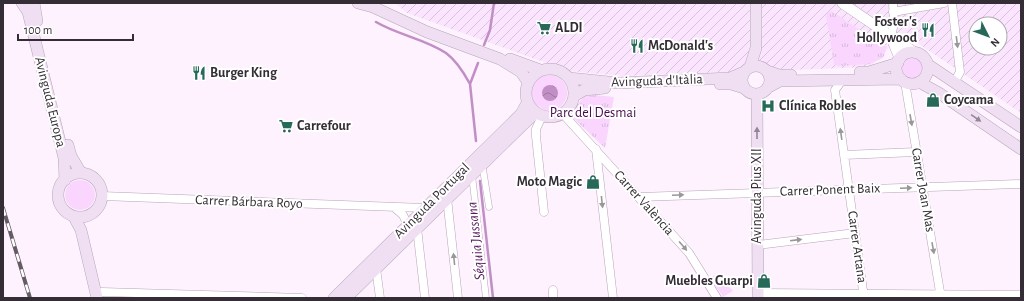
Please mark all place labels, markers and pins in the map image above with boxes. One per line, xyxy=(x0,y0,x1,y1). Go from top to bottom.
place label: Foster's Hollywood xyxy=(856,15,918,45)
supermarket icon: ALDI xyxy=(536,20,552,36)
place label: ALDI xyxy=(555,21,583,35)
restaurant icon: Foster's Hollywood xyxy=(920,22,936,38)
restaurant icon: McDonald's xyxy=(629,38,645,54)
place label: McDonald's xyxy=(648,39,713,53)
restaurant icon: Burger King xyxy=(191,65,207,81)
place label: Burger King xyxy=(210,66,278,80)
shop icon: Coycama xyxy=(925,92,941,108)
place label: Coycama xyxy=(944,93,994,107)
hospital icon: Clínica Robles xyxy=(760,98,776,114)
place label: Clínica Robles xyxy=(779,99,857,113)
supermarket icon: Carrefour xyxy=(278,118,294,134)
place label: Carrefour xyxy=(297,119,351,133)
shop icon: Moto Magic xyxy=(585,174,601,190)
place label: Moto Magic xyxy=(517,175,583,189)
shop icon: Muebles Guarpi xyxy=(756,273,772,289)
place label: Muebles Guarpi xyxy=(665,274,753,288)

